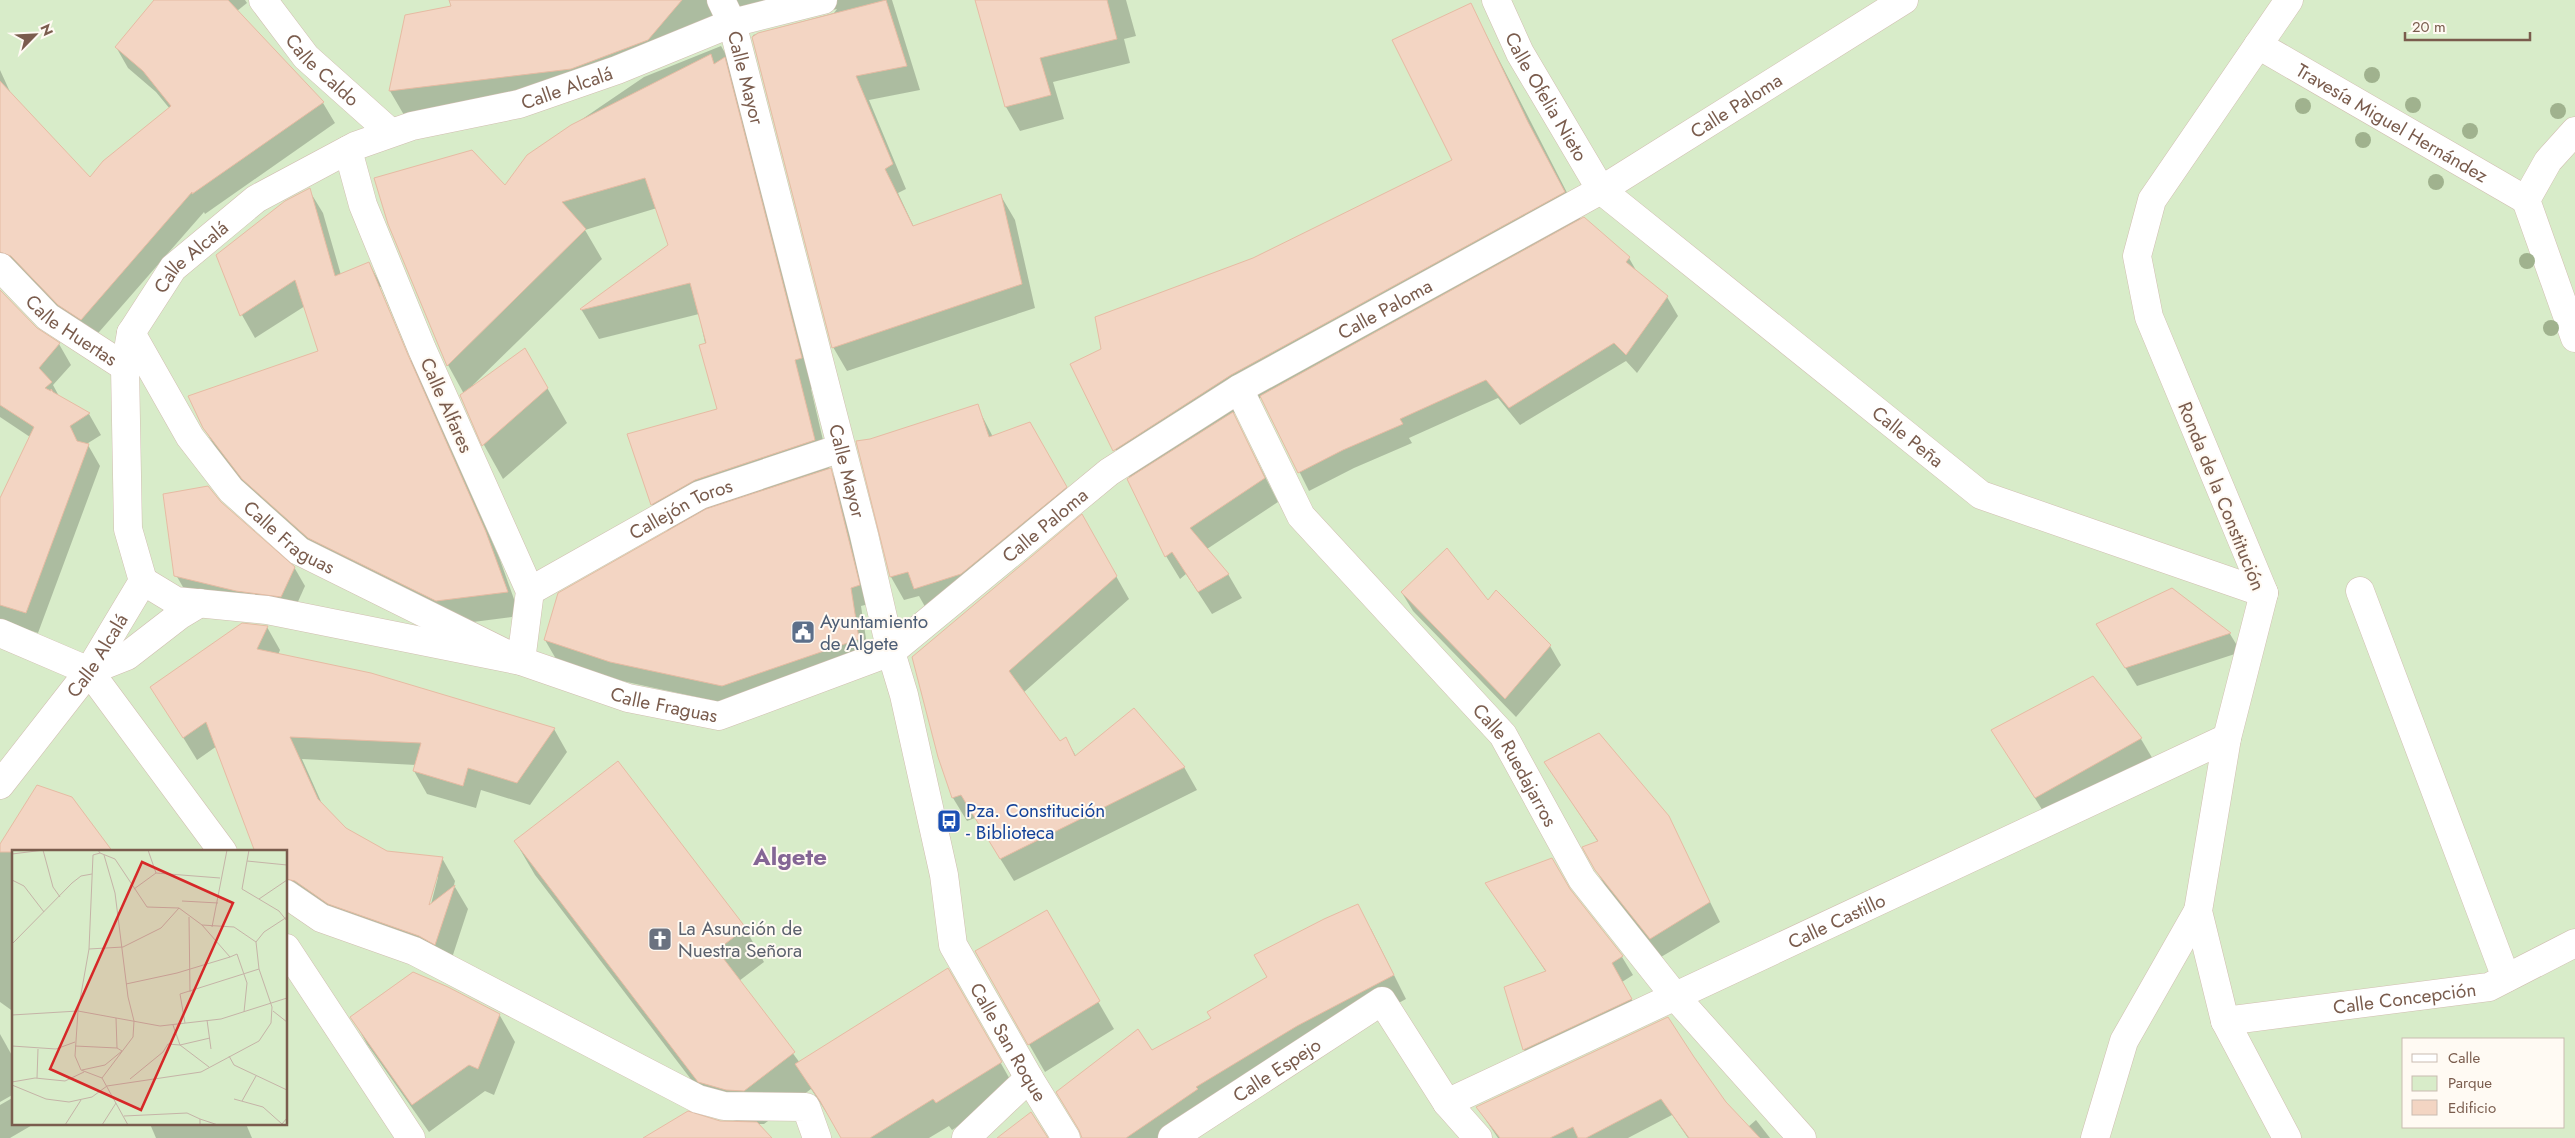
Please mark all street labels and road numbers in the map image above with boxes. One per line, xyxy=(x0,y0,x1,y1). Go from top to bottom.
street label: Calle Caldo xyxy=(279,28,365,113)
street label: Calle Mayor xyxy=(721,28,771,128)
street label: Calle Ofelia Nieto xyxy=(1498,28,1594,166)
street label: Travesía Miguel Hernández xyxy=(2291,57,2493,189)
street label: Calle Alcalá xyxy=(517,60,616,116)
street label: Calle Paloma xyxy=(1685,67,1788,145)
street label: Calle Alcalá xyxy=(147,215,234,298)
street label: Calle Paloma xyxy=(1333,272,1437,346)
street label: Calle Huertas xyxy=(19,288,123,373)
street label: Calle Alfares xyxy=(414,353,480,457)
street label: Ronda de la Constitución xyxy=(2171,398,2272,595)
street label: Calle Peña xyxy=(1866,400,1949,474)
street label: Calle Mayor xyxy=(822,421,872,521)
street label: Callejón Toros xyxy=(624,472,736,546)
street label: Calle Paloma xyxy=(996,482,1094,569)
street label: Calle Fraguas xyxy=(237,494,340,581)
street label: Calle Alcalá xyxy=(60,609,134,703)
street label: Calle Fraguas xyxy=(607,680,720,729)
street label: Calle Ruedajarros xyxy=(1466,697,1564,832)
street label: Calle Castillo xyxy=(1783,887,1890,956)
street label: Calle Concepción xyxy=(2331,976,2478,1021)
street label: Calle San Roque xyxy=(963,978,1053,1107)
street label: Calle Espejo xyxy=(1228,1031,1326,1109)

